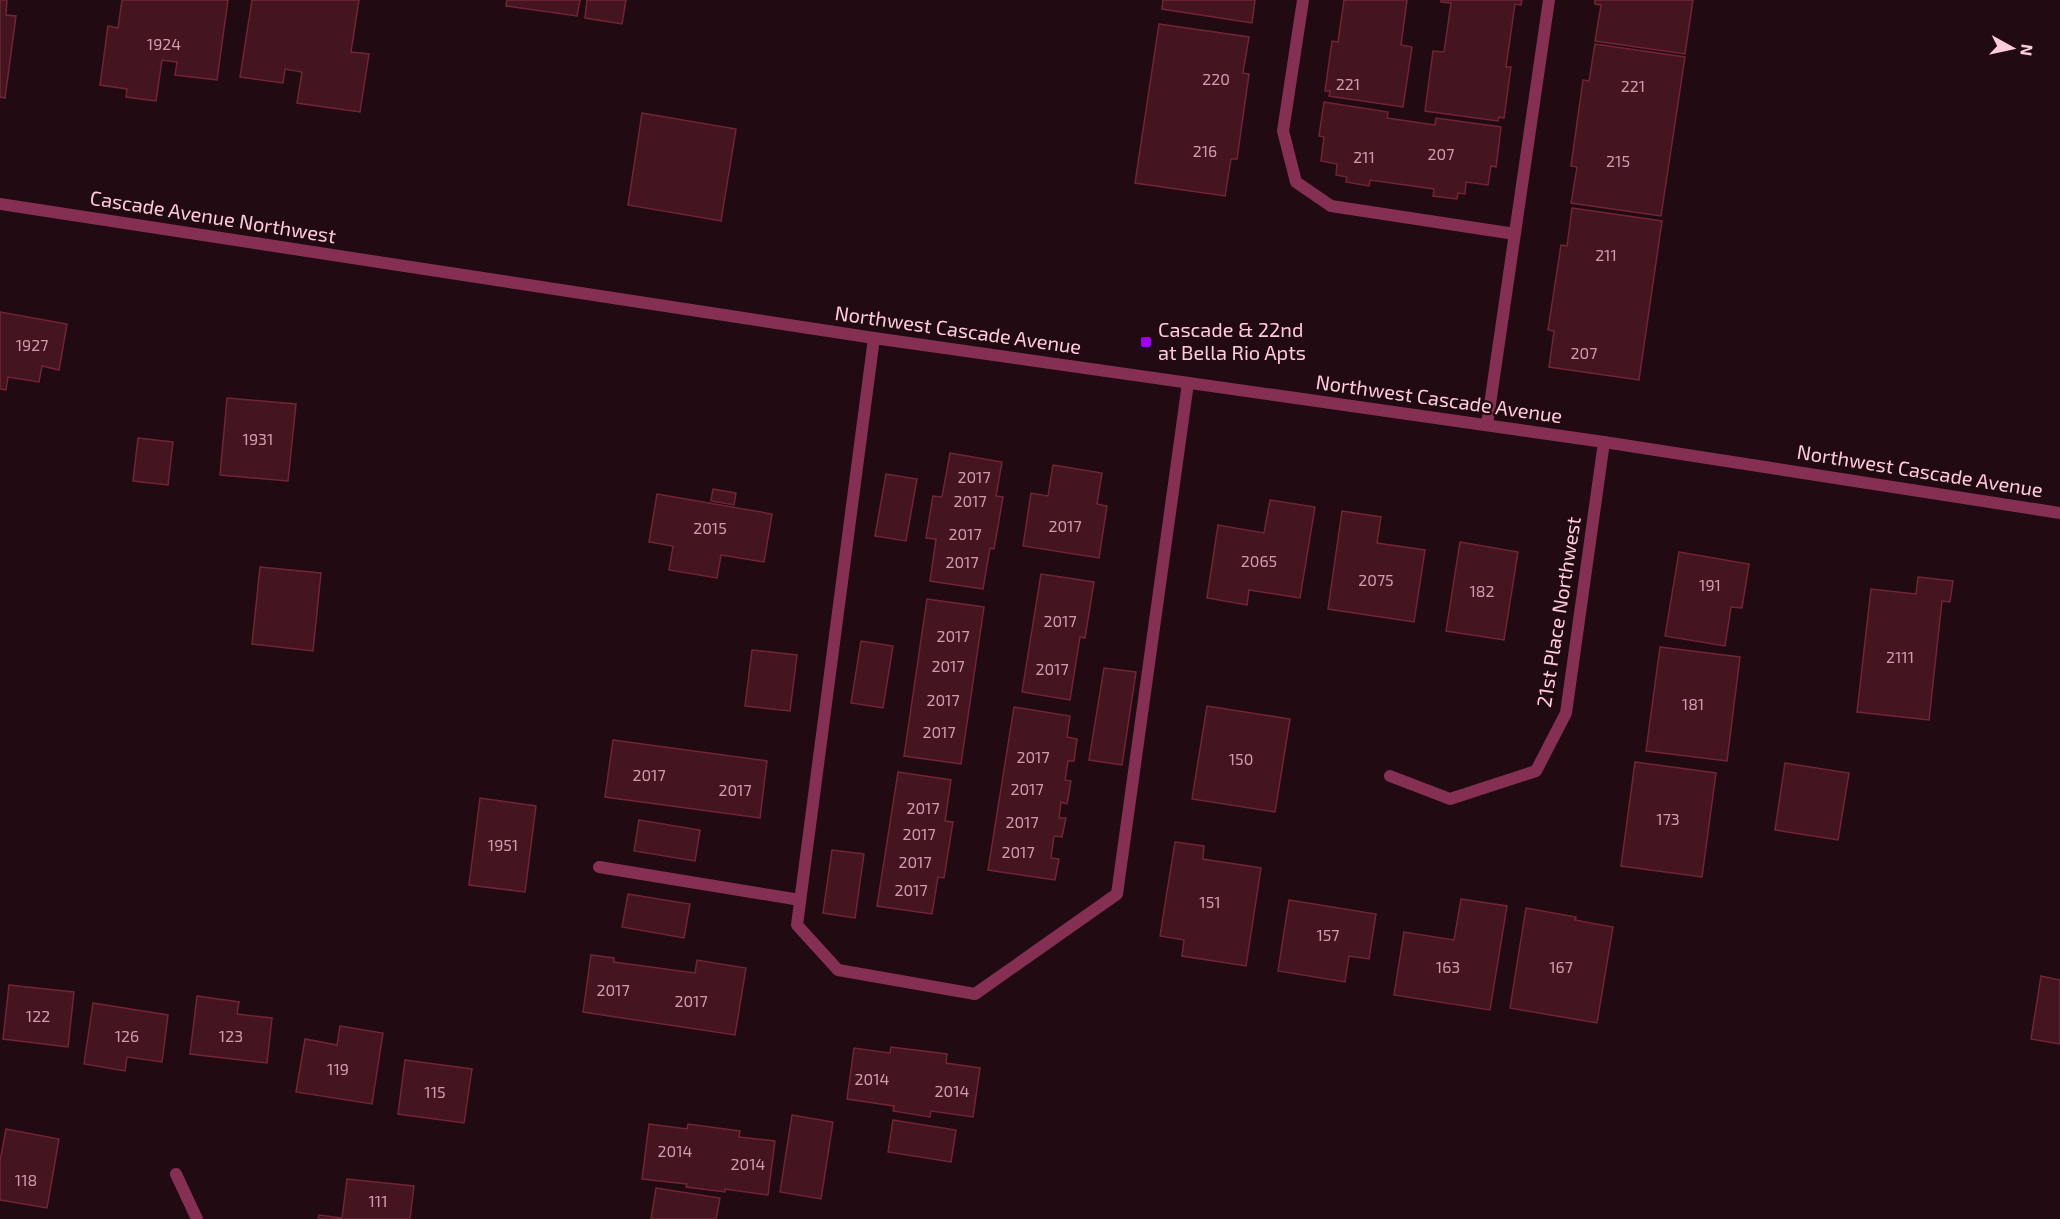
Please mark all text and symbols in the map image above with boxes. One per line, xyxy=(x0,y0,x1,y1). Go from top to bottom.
north arrow xyxy=(1982,18,2042,78)
house number: 1924 xyxy=(147,34,181,53)
text: N xyxy=(2017,43,2038,57)
house number: 220 xyxy=(1202,69,1230,88)
house number: 221 xyxy=(1336,74,1360,93)
house number: 221 xyxy=(1621,76,1645,95)
house number: 216 xyxy=(1193,141,1217,160)
house number: 207 xyxy=(1428,144,1454,163)
house number: 211 xyxy=(1353,147,1375,166)
house number: 215 xyxy=(1606,151,1630,170)
street label: Cascade Avenue Northwest xyxy=(88,185,338,247)
house number: 211 xyxy=(1595,245,1617,264)
street label: Northwest Cascade Avenue xyxy=(833,300,1083,358)
place label: Cascade & 22nd at Bella Rio Apts xyxy=(1158,317,1306,364)
house number: 1927 xyxy=(16,335,48,354)
marker: Cascade & 22nd at Bella Rio Apts xyxy=(1139,335,1153,349)
house number: 207 xyxy=(1571,343,1597,362)
street label: Northwest Cascade Avenue xyxy=(1314,369,1564,427)
house number: 1931 xyxy=(243,429,273,448)
street label: Northwest Cascade Avenue xyxy=(1795,439,2045,501)
house number: 2017 xyxy=(957,467,991,486)
house number: 2017 xyxy=(953,491,987,510)
street label: 21st Place Northwest xyxy=(1531,514,1585,709)
house number: 2017 xyxy=(1048,516,1082,535)
house number: 2015 xyxy=(693,518,727,537)
house number: 2017 xyxy=(948,524,982,543)
house number: 2065 xyxy=(1241,551,1277,570)
house number: 2017 xyxy=(945,552,979,571)
house number: 2075 xyxy=(1358,570,1394,589)
house number: 191 xyxy=(1699,575,1721,594)
house number: 182 xyxy=(1469,581,1495,600)
house number: 2017 xyxy=(1043,611,1077,630)
house number: 2017 xyxy=(936,626,970,645)
house number: 2111 xyxy=(1886,647,1914,666)
house number: 2017 xyxy=(931,656,965,675)
house number: 2017 xyxy=(1035,659,1069,678)
house number: 2017 xyxy=(926,690,960,709)
house number: 181 xyxy=(1682,694,1704,713)
house number: 2017 xyxy=(922,722,956,741)
house number: 2017 xyxy=(1016,747,1050,766)
house number: 150 xyxy=(1229,749,1253,768)
house number: 2017 xyxy=(632,765,666,784)
house number: 2017 xyxy=(1010,779,1044,798)
house number: 2017 xyxy=(718,780,752,799)
house number: 2017 xyxy=(906,798,940,817)
house number: 173 xyxy=(1656,809,1680,828)
house number: 2017 xyxy=(1005,812,1039,831)
house number: 2017 xyxy=(902,824,936,843)
house number: 1951 xyxy=(488,835,518,854)
house number: 2017 xyxy=(1001,842,1035,861)
house number: 2017 xyxy=(898,852,932,871)
house number: 2017 xyxy=(894,880,928,899)
house number: 151 xyxy=(1199,892,1221,911)
house number: 157 xyxy=(1316,925,1340,944)
house number: 163 xyxy=(1436,957,1460,976)
house number: 167 xyxy=(1549,957,1573,976)
house number: 2017 xyxy=(596,980,630,999)
house number: 2017 xyxy=(674,991,708,1010)
house number: 122 xyxy=(26,1006,50,1025)
house number: 126 xyxy=(115,1026,139,1045)
house number: 123 xyxy=(219,1026,243,1045)
house number: 119 xyxy=(327,1059,349,1078)
house number: 2014 xyxy=(855,1069,890,1088)
house number: 2014 xyxy=(935,1081,970,1100)
house number: 115 xyxy=(424,1082,446,1101)
house number: 2014 xyxy=(658,1141,693,1160)
house number: 2014 xyxy=(731,1154,766,1173)
house number: 118 xyxy=(15,1170,37,1189)
house number: 111 xyxy=(368,1191,388,1210)

